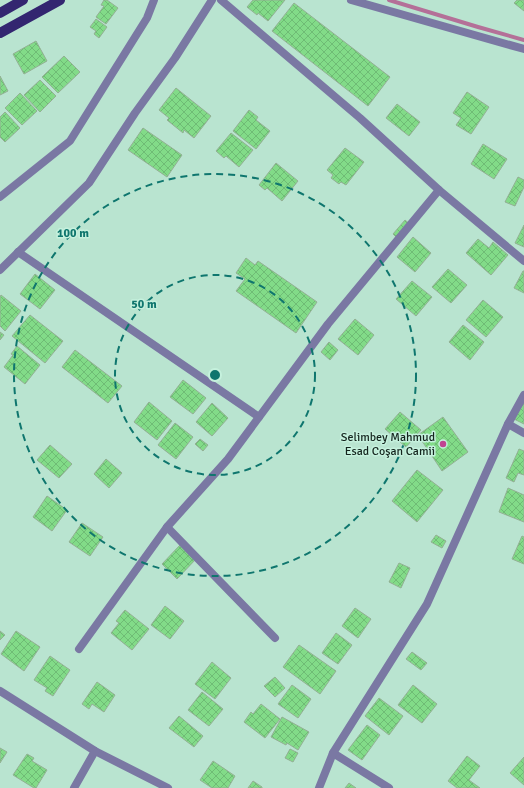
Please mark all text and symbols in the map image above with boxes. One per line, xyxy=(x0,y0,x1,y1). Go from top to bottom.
text: 100 m xyxy=(57,226,89,241)
text: 50 m xyxy=(131,297,157,312)
centre of rings xyxy=(208,368,222,382)
place label: Selimbey Mahmud Esad Coşan Camii xyxy=(341,430,435,459)
marker: Selimbey Mahmud Esad Coşan Camii xyxy=(438,439,448,449)

